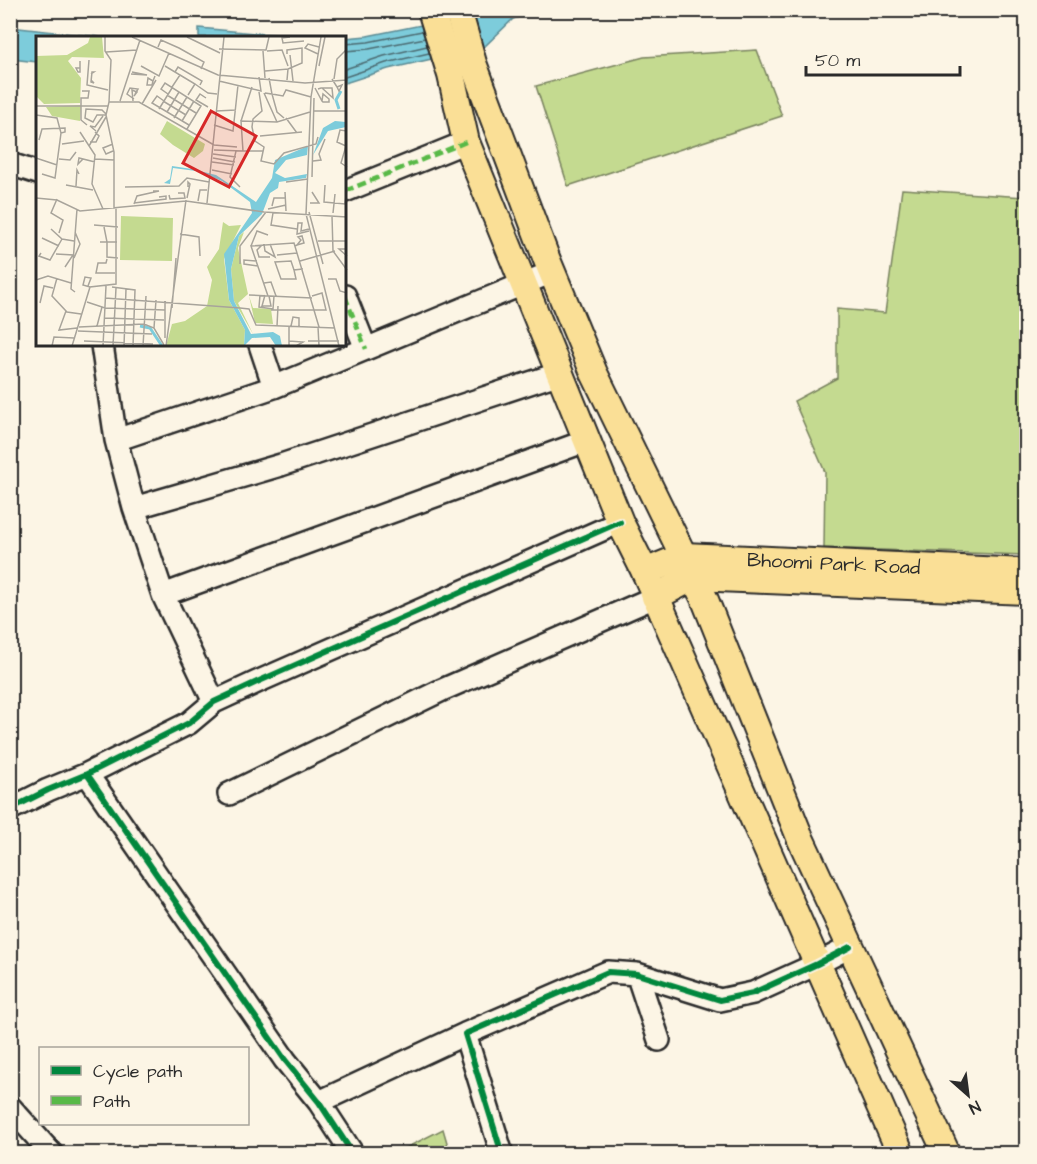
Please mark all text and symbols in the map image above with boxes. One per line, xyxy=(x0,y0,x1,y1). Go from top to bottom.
inset map xyxy=(36,36,346,346)
scale bar xyxy=(806,39,960,77)
text: 50 m xyxy=(815,48,860,73)
street label: Bhoomi Park Road xyxy=(746,546,921,582)
legend xyxy=(39,1047,249,1125)
text: Cycle path xyxy=(93,1059,182,1085)
north arrow xyxy=(938,1065,998,1125)
text: Path xyxy=(93,1089,130,1114)
text: N xyxy=(965,1095,984,1119)

